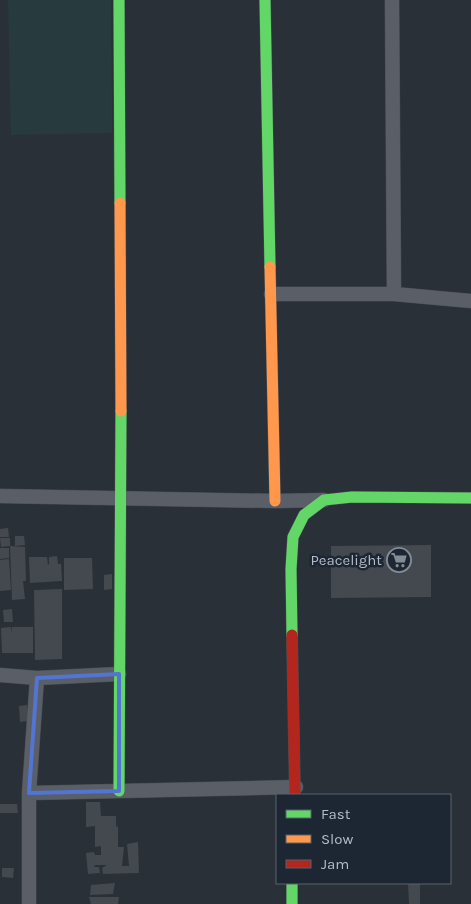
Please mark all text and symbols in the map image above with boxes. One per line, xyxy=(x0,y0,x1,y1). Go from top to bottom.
supermarket icon: Peacelight xyxy=(386,547,412,573)
place label: Peacelight xyxy=(310,551,382,569)
legend xyxy=(276,794,451,884)
text: Fast xyxy=(321,805,351,823)
text: Slow xyxy=(321,830,353,848)
text: Jam xyxy=(321,855,349,873)

